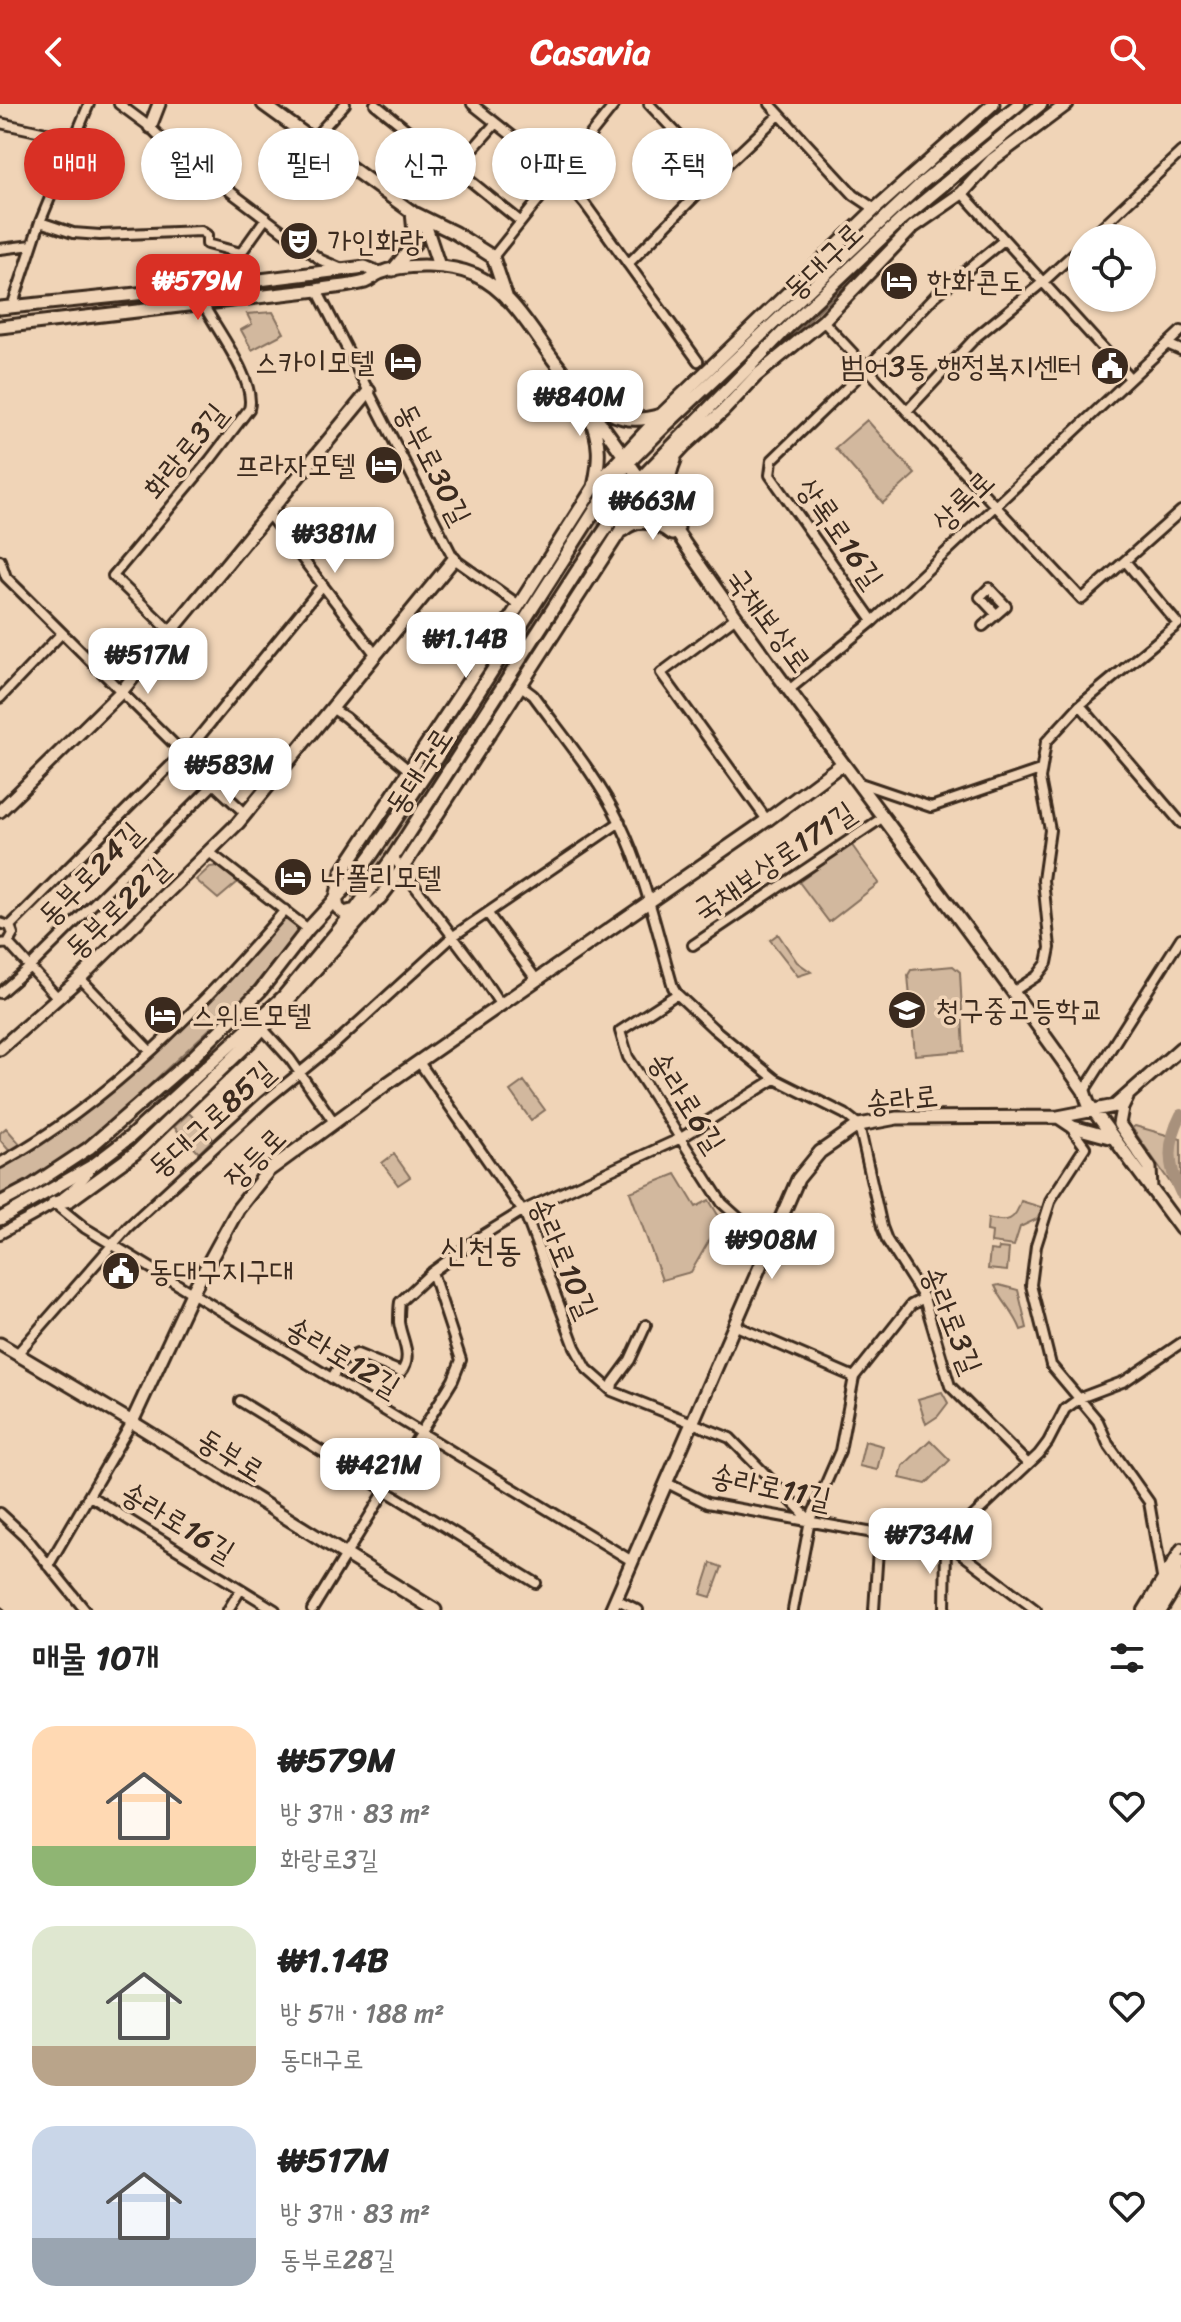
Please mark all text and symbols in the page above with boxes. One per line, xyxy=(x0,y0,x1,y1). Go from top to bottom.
text: Casavia xyxy=(531,20,650,84)
icon: back xyxy=(32,30,76,74)
icon: search xyxy=(1105,30,1149,74)
chip: 매매 xyxy=(24,128,125,200)
chip: 월세 xyxy=(141,128,242,200)
chip: 필터 xyxy=(258,128,359,200)
chip: 신규 xyxy=(375,128,476,200)
chip: 아파트 xyxy=(492,128,616,200)
chip: 주택 xyxy=(632,128,733,200)
street label: 동대구로 xyxy=(770,208,876,314)
place label: 가인화랑 xyxy=(327,214,424,268)
theatre icon: 가인화랑 xyxy=(278,220,320,262)
map controls xyxy=(1068,224,1156,312)
button: locate xyxy=(1068,224,1156,312)
pin: ₩579M xyxy=(142,254,254,322)
place label: 한화콘도 xyxy=(927,254,1024,308)
text: ₩579M xyxy=(154,257,242,303)
hotel icon: 한화콘도 xyxy=(878,260,920,302)
place label: 스카이모텔 xyxy=(254,335,375,389)
place label: 범어3동 행정복지센터 xyxy=(840,339,1082,393)
hotel icon: 스카이모텔 xyxy=(382,341,424,383)
public building icon: 범어3동 행정복지센터 xyxy=(1089,345,1131,387)
pin: ₩840M xyxy=(524,370,636,438)
text: ₩840M xyxy=(535,373,625,419)
street label: 화랑로3길 xyxy=(128,390,242,512)
street label: 동부로30길 xyxy=(379,393,487,535)
place label: 프라자모텔 xyxy=(235,438,356,492)
hotel icon: 프라자모텔 xyxy=(363,444,405,486)
street label: 상록로 xyxy=(918,456,1008,546)
street label: 상록로16길 xyxy=(782,466,898,600)
pin: ₩663M xyxy=(597,474,709,542)
text: ₩663M xyxy=(610,477,696,523)
pin: ₩381M xyxy=(279,507,391,575)
text: ₩381M xyxy=(294,510,376,556)
street label: 국채보상로 xyxy=(712,555,826,685)
pin: ₩1.14B xyxy=(401,612,531,680)
text: ₩1.14B xyxy=(425,615,507,661)
pin: ₩517M xyxy=(92,628,204,696)
text: ₩517M xyxy=(106,631,190,677)
street label: 동대구로 xyxy=(370,716,468,826)
pin: ₩583M xyxy=(174,738,286,806)
text: ₩583M xyxy=(186,741,274,787)
street label: 국채보상로171길 xyxy=(681,786,867,936)
street label: 동부로24길 xyxy=(24,808,156,940)
street label: 동부로22길 xyxy=(51,843,183,973)
place label: 나폴리모텔 xyxy=(321,850,442,904)
hotel icon: 나폴리모텔 xyxy=(272,856,314,898)
place label: 청구중고등학교 xyxy=(935,983,1104,1037)
place label: 스위트모텔 xyxy=(191,988,312,1042)
school or university icon: 청구중고등학교 xyxy=(886,989,928,1031)
hotel icon: 스위트모텔 xyxy=(142,994,184,1036)
street label: 송라로6길 xyxy=(633,1040,741,1164)
street label: 동대구로85길 xyxy=(135,1046,287,1192)
street label: 송라로 xyxy=(863,1068,941,1130)
street label: 장등로 xyxy=(210,1113,300,1203)
street label: 송라로10길 xyxy=(514,1188,614,1328)
pin: ₩908M xyxy=(716,1213,828,1281)
text: ₩908M xyxy=(727,1216,817,1262)
district label: 신천동 xyxy=(440,1220,522,1280)
place label: 동대구지구대 xyxy=(149,1244,294,1298)
public building icon: 동대구지구대 xyxy=(100,1250,142,1292)
street label: 송라로3길 xyxy=(906,1257,998,1383)
street label: 송라로12길 xyxy=(275,1301,411,1413)
street label: 동부로 xyxy=(186,1413,276,1497)
pin: ₩421M xyxy=(324,1438,436,1506)
text: ₩421M xyxy=(338,1441,422,1487)
street label: 송라로11길 xyxy=(706,1448,836,1526)
street label: 송라로16길 xyxy=(110,1466,246,1578)
pin: ₩734M xyxy=(874,1508,986,1576)
text: ₩734M xyxy=(887,1511,973,1557)
text: 매물 10개 xyxy=(32,1628,159,1688)
icon: filters xyxy=(1105,1636,1149,1680)
text: ₩579M xyxy=(280,1730,395,1790)
icon: home xyxy=(96,1758,192,1854)
icon: heart xyxy=(1105,1784,1149,1828)
text: 방 3개 · 83 m² xyxy=(280,1790,430,1836)
text: 화랑로3길 xyxy=(280,1836,378,1882)
text: ₩1.14B xyxy=(280,1930,388,1990)
icon: home xyxy=(96,1958,192,2054)
icon: heart xyxy=(1105,1984,1149,2028)
text: 방 5개 · 188 m² xyxy=(280,1990,444,2036)
text: 동대구로 xyxy=(280,2036,364,2082)
text: ₩517M xyxy=(280,2130,389,2190)
icon: home xyxy=(96,2158,192,2254)
icon: heart xyxy=(1105,2184,1149,2228)
text: 방 3개 · 83 m² xyxy=(280,2190,430,2236)
text: 동부로28길 xyxy=(280,2236,394,2282)

